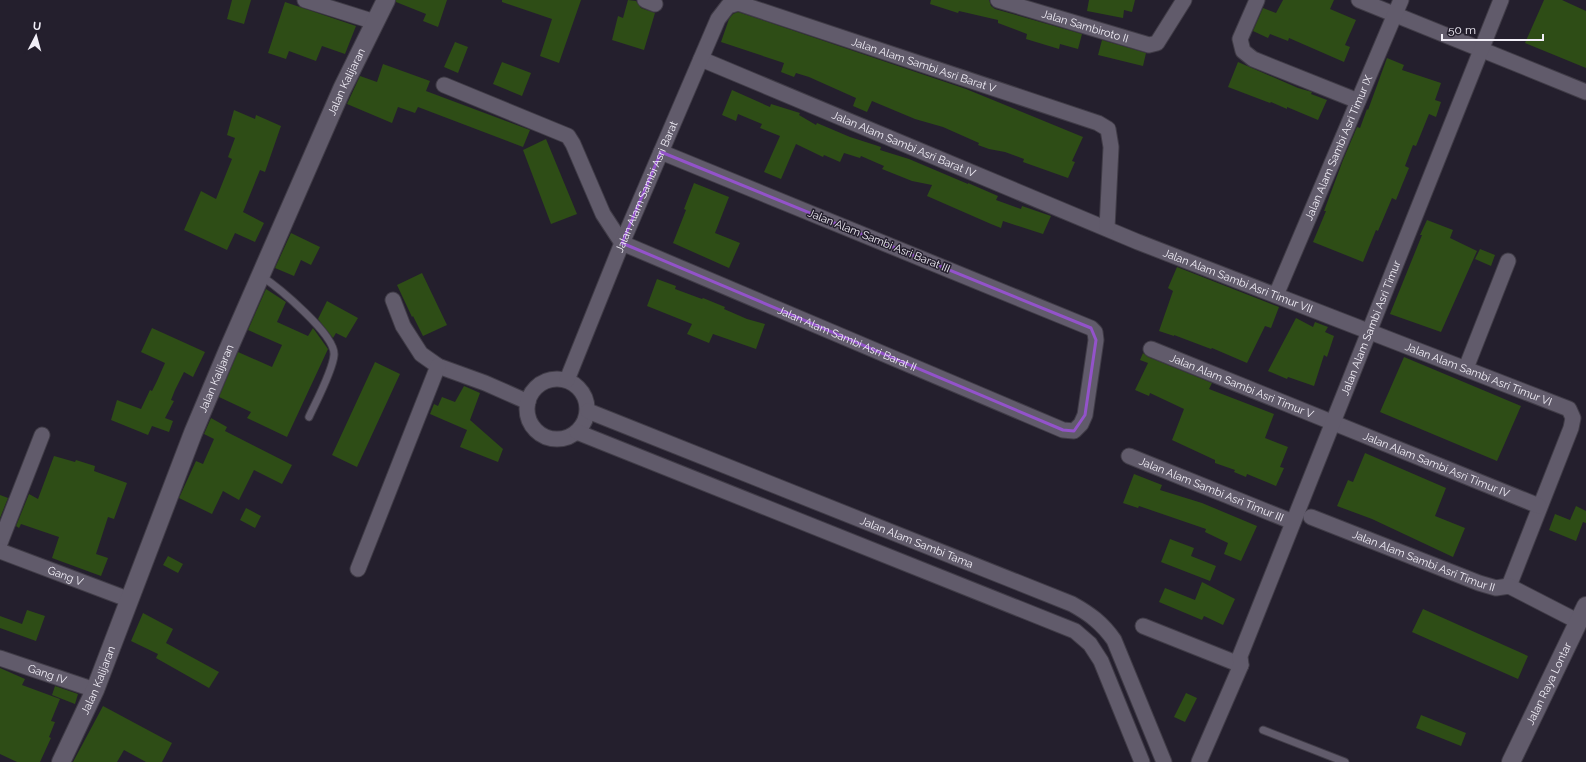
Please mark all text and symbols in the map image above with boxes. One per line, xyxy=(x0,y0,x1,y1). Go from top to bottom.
street label: Jalan Sambiroto II xyxy=(1040,7,1130,45)
north arrow xyxy=(16,16,56,56)
scale bar xyxy=(1442,16,1543,42)
text: U xyxy=(32,20,42,33)
text: 50 m xyxy=(1448,23,1476,37)
street label: Jalan Alam Sambi Asri Barat V xyxy=(850,35,998,95)
street label: Jalan Kalijaran xyxy=(325,46,368,117)
street label: Jalan Alam Sambi Asri Timur IX xyxy=(1302,73,1375,222)
street label: Jalan Alam Sambi Asri Barat IV xyxy=(830,108,978,180)
street label: Jalan Alam Sambi Asri Barat xyxy=(612,119,680,254)
street label: Jalan Alam Sambi Asri Barat III xyxy=(806,206,952,276)
street label: Jalan Alam Sambi Asri Timur VII xyxy=(1161,246,1315,316)
street label: Jalan Alam Sambi Asri Timur xyxy=(1338,258,1403,397)
street label: Jalan Alam Sambi Asri Barat II xyxy=(776,303,919,374)
street label: Jalan Alam Sambi Asri Timur VI xyxy=(1403,340,1554,408)
street label: Jalan Kalijaran xyxy=(196,342,236,414)
street label: Jalan Alam Sambi Asri Timur V xyxy=(1168,351,1316,421)
street label: Jalan Alam Sambi Asri Timur IV xyxy=(1361,429,1512,500)
street label: Jalan Alam Sambi Asri Timur III xyxy=(1137,454,1286,524)
street label: Jalan Alam Sambi Tama xyxy=(858,514,975,570)
street label: Jalan Alam Sambi Asri Timur II xyxy=(1350,527,1497,594)
street label: Gang V xyxy=(46,563,86,588)
street label: Jalan Raya Lontar xyxy=(1523,640,1574,727)
street label: Jalan Kalijaran xyxy=(78,644,118,716)
street label: Gang IV xyxy=(26,661,69,687)

